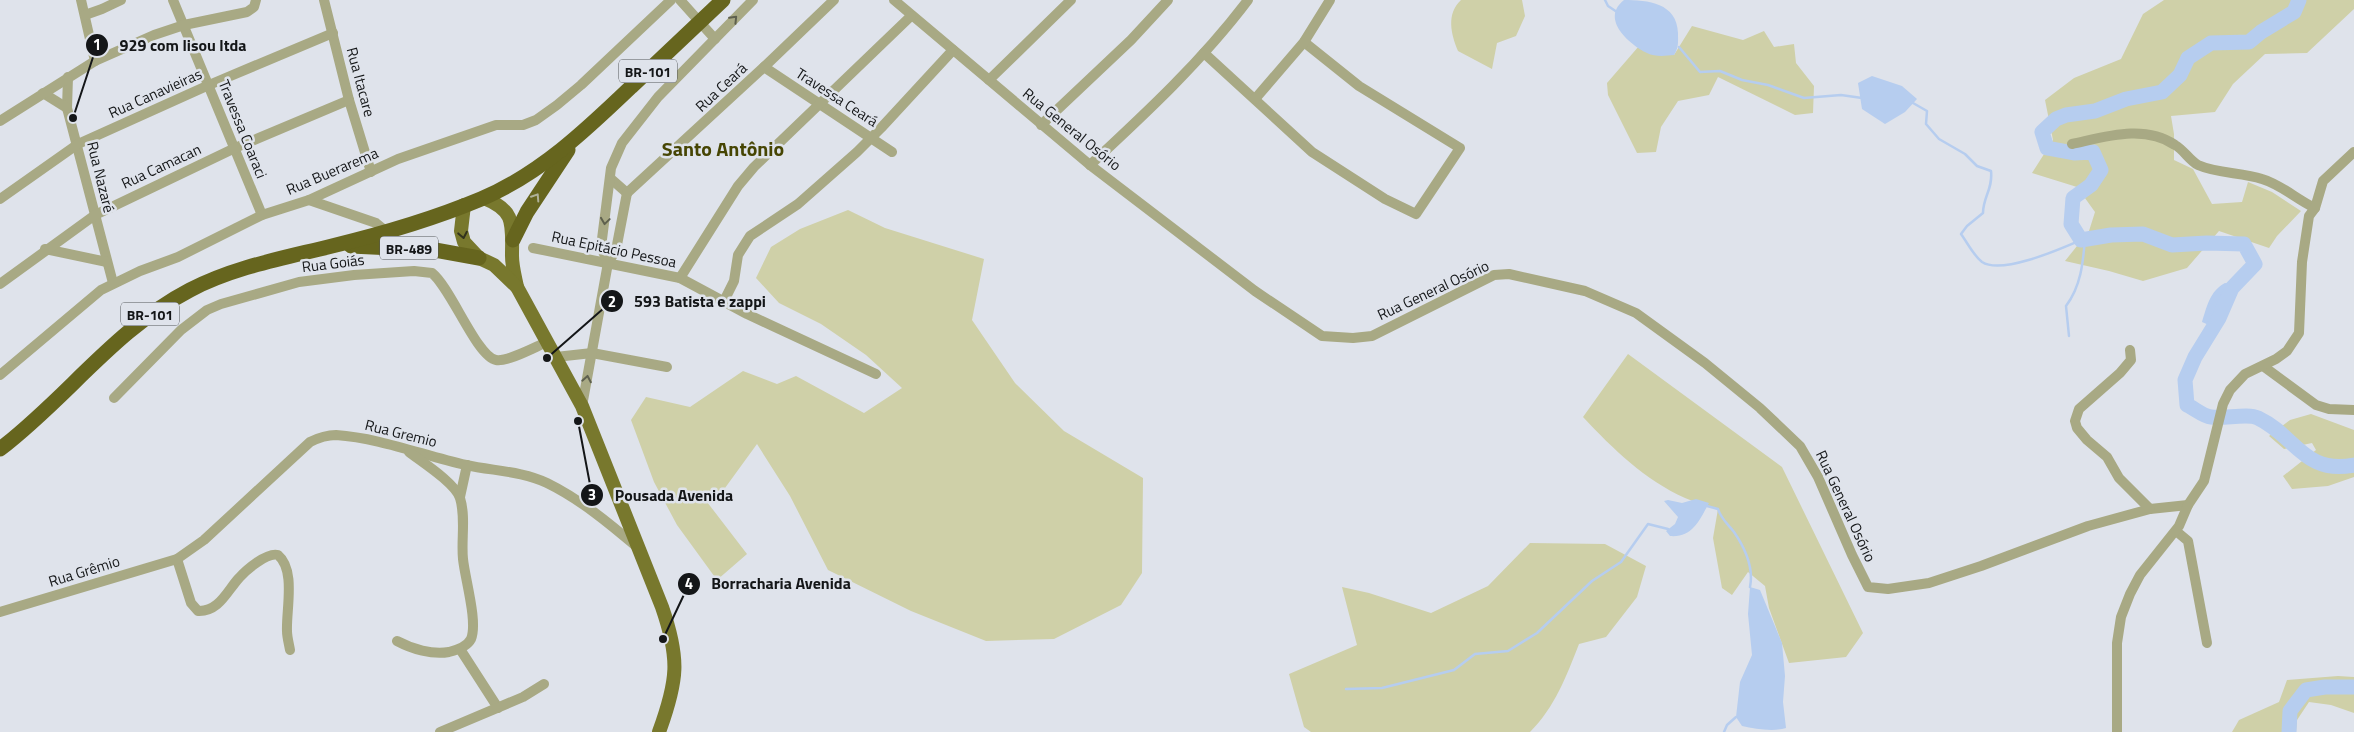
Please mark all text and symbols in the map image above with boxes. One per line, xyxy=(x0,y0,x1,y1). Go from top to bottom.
one-way arrow xyxy=(728,16,737,25)
callout: 929 com lisou ltda xyxy=(84,29,256,60)
text: 1 xyxy=(93,33,101,56)
text: 929 com lisou ltda xyxy=(120,33,246,57)
street label: Rua Itacare xyxy=(341,45,381,119)
street label: Rua Ceará xyxy=(690,57,753,117)
road number: BR-101 xyxy=(619,59,677,82)
street label: Rua Canavieiras xyxy=(105,62,205,124)
street label: Travessa Ceará xyxy=(791,62,883,133)
street label: Travessa Coaraci xyxy=(213,76,273,182)
street label: Rua General Osório xyxy=(1018,82,1126,176)
district label: Santo Antônio xyxy=(662,133,784,164)
street label: Rua Camacan xyxy=(117,137,205,195)
street label: Rua Nazaré xyxy=(81,139,121,215)
street label: Rua Buerarema xyxy=(282,141,382,201)
one-way arrow xyxy=(530,194,540,203)
one-way arrow xyxy=(600,217,610,226)
street label: Rua Epitácio Pessoa xyxy=(549,225,679,274)
one-way arrow xyxy=(457,230,467,239)
road number: BR-489 xyxy=(380,237,438,260)
street label: Rua Goiás xyxy=(300,248,366,278)
street label: Rua General Osório xyxy=(1373,254,1493,326)
callout: 593 Batista e zappi xyxy=(599,286,776,317)
text: 593 Batista e zappi xyxy=(634,289,766,313)
text: 2 xyxy=(608,290,616,313)
road number: BR-101 xyxy=(121,302,179,326)
one-way arrow xyxy=(582,375,592,384)
street label: Rua Gremio xyxy=(363,413,440,453)
street label: Rua General Osório xyxy=(1810,446,1882,566)
callout: Pousada Avenida xyxy=(580,479,743,510)
text: 3 xyxy=(588,483,596,506)
text: Pousada Avenida xyxy=(615,483,733,507)
street label: Rua Grêmio xyxy=(45,549,123,593)
callout: Borracharia Avenida xyxy=(677,568,861,599)
text: Borracharia Avenida xyxy=(711,571,851,595)
text: 4 xyxy=(685,572,693,595)

